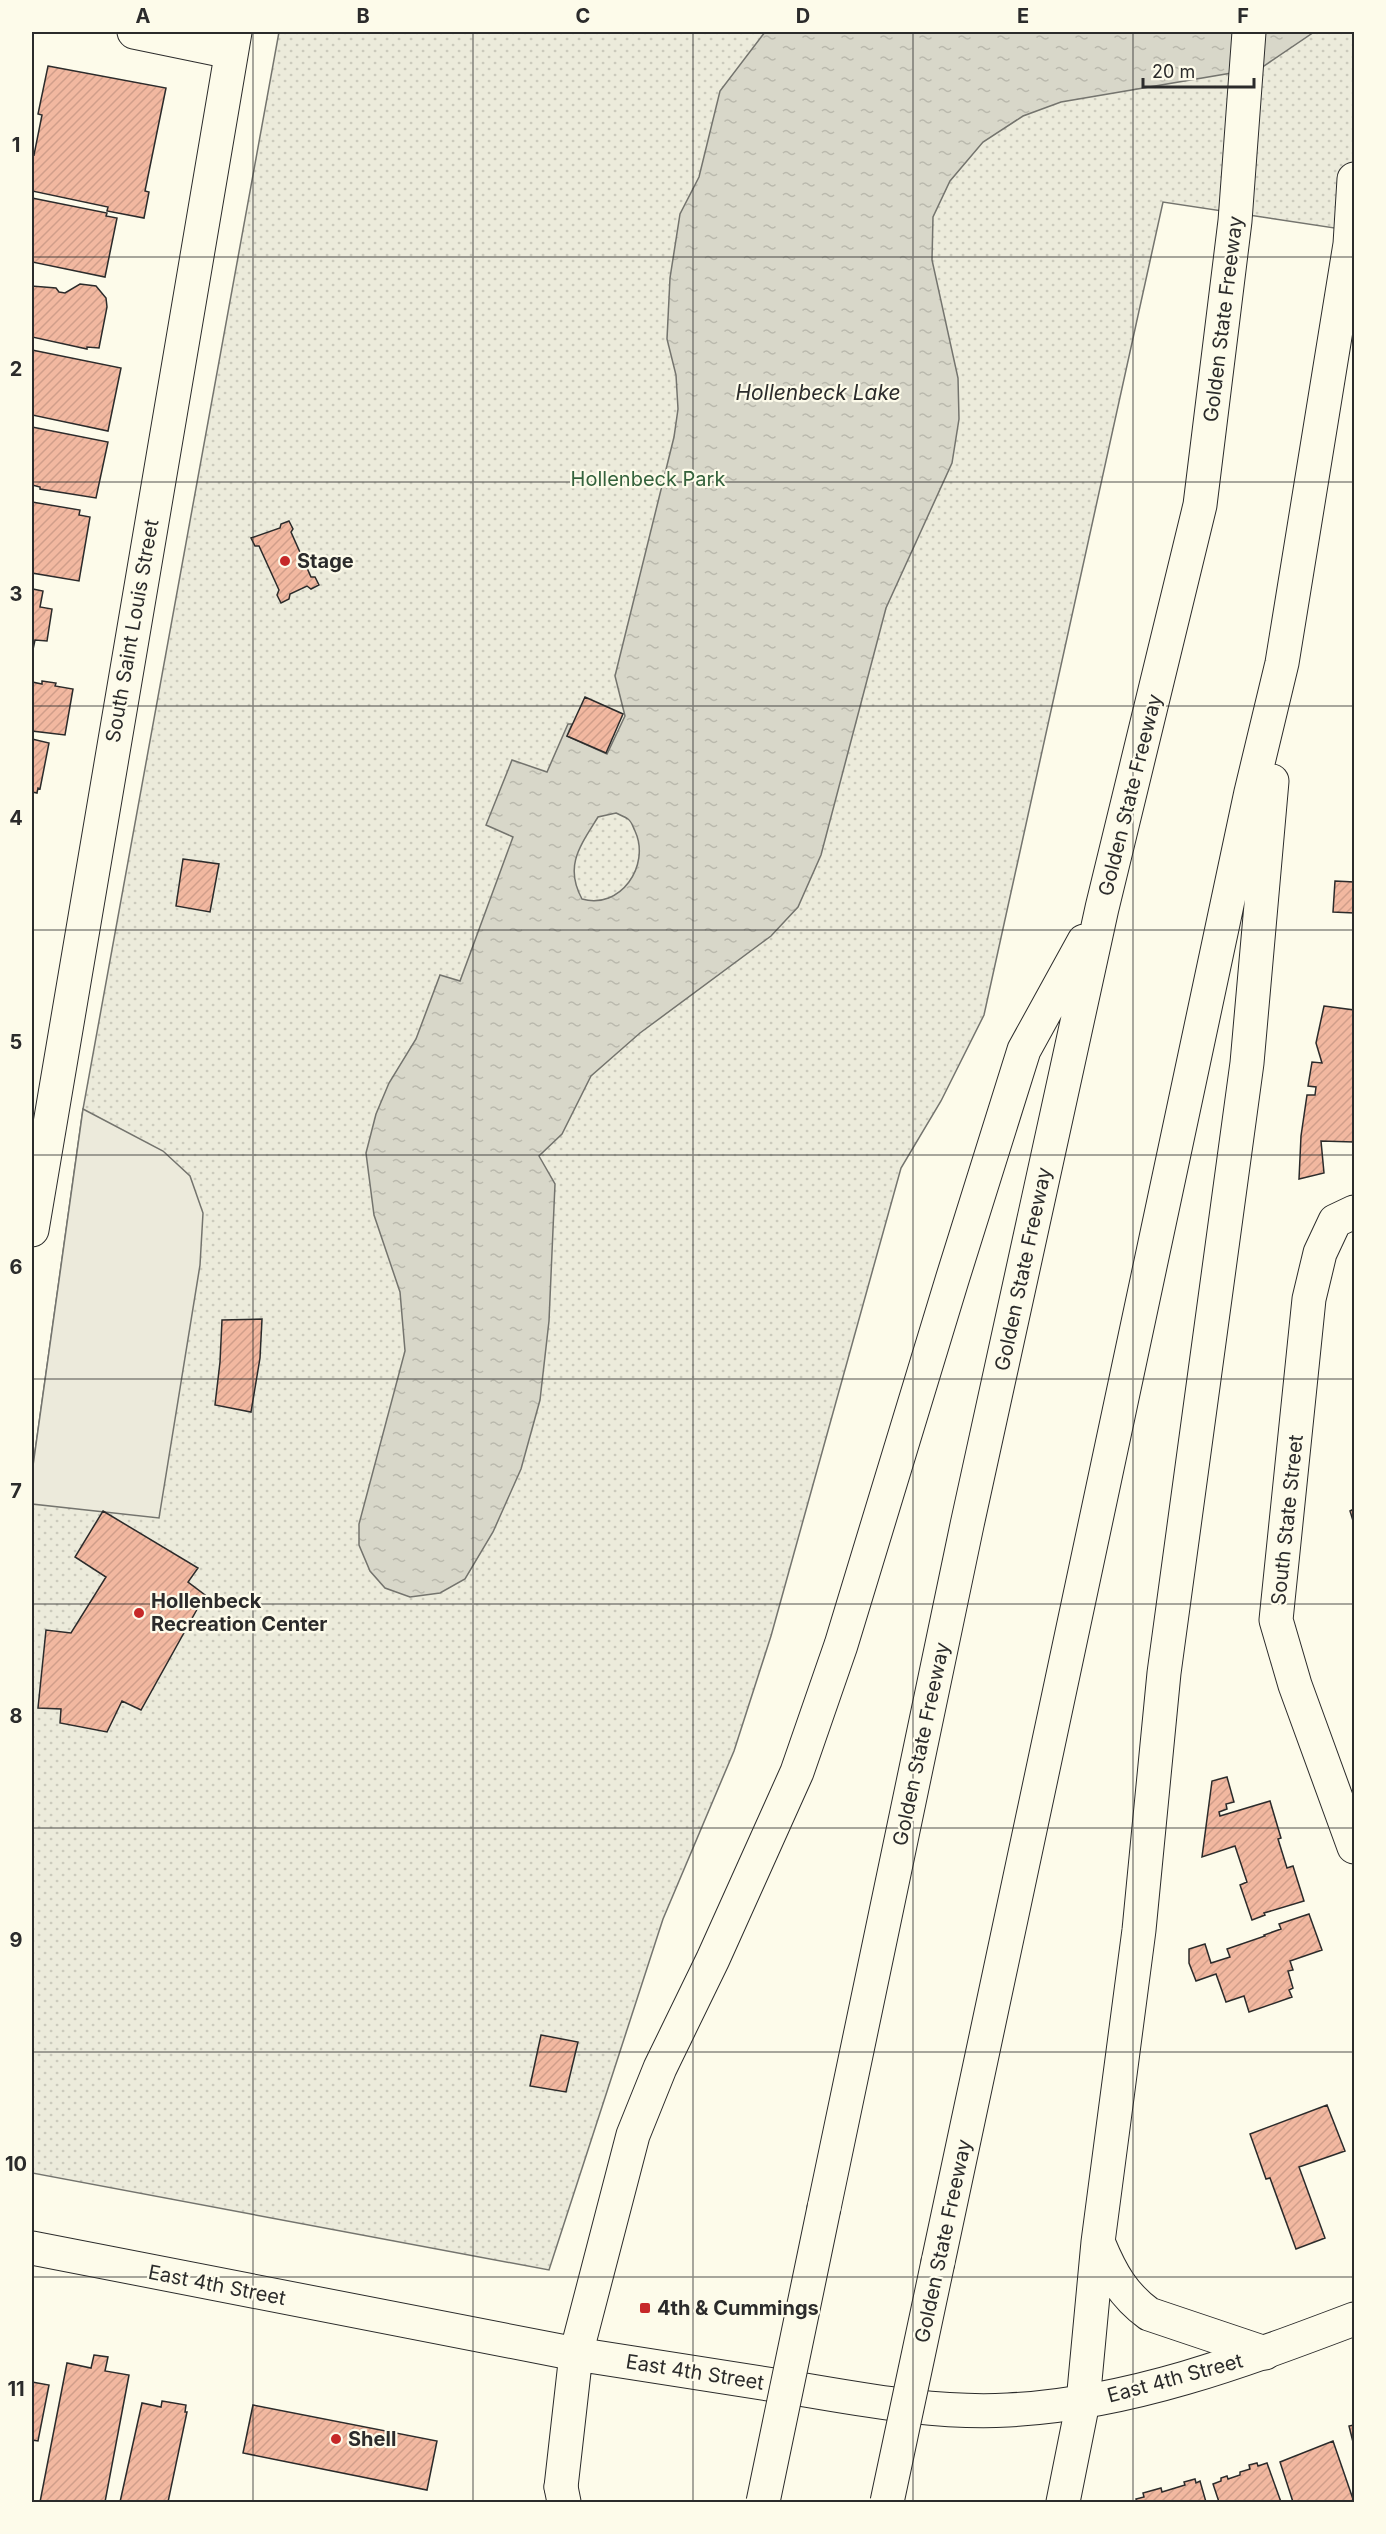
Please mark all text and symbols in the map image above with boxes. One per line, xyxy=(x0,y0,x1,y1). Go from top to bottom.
text: A xyxy=(136,4,151,28)
text: B xyxy=(356,4,370,28)
text: C xyxy=(576,4,590,28)
text: D xyxy=(796,4,810,28)
text: E xyxy=(1017,4,1029,28)
text: F xyxy=(1237,4,1249,28)
scale bar xyxy=(1143,51,1254,89)
text: 20 m xyxy=(1152,61,1195,82)
text: 1 xyxy=(12,133,20,157)
street label: Golden State Freeway xyxy=(1198,215,1248,423)
text: 2 xyxy=(10,357,22,381)
water label: Hollenbeck Lake xyxy=(735,380,901,405)
park label: Hollenbeck Park xyxy=(571,467,725,491)
street label: South Saint Louis Street xyxy=(101,517,164,744)
place label: Stage xyxy=(297,549,354,573)
marker: Stage xyxy=(278,554,292,568)
text: 3 xyxy=(10,582,22,606)
street label: Golden State Freeway xyxy=(1093,691,1167,899)
text: 4 xyxy=(9,806,23,830)
text: 5 xyxy=(10,1030,22,1054)
street label: Golden State Freeway xyxy=(990,1165,1056,1373)
text: 6 xyxy=(10,1255,23,1279)
street label: South State Street xyxy=(1266,1433,1308,1606)
text: 7 xyxy=(10,1479,22,1503)
place label: Hollenbeck Recreation Center xyxy=(151,1589,328,1636)
marker: Hollenbeck Recreation Center xyxy=(132,1606,146,1620)
street label: Golden State Freeway xyxy=(888,1640,954,1848)
text: 8 xyxy=(9,1704,23,1728)
text: 9 xyxy=(10,1928,23,1952)
street label: Golden State Freeway xyxy=(910,2137,976,2345)
text: 10 xyxy=(5,2152,27,2176)
street label: East 4th Street xyxy=(146,2260,288,2310)
place label: 4th & Cummings xyxy=(657,2296,819,2320)
marker: 4th & Cummings xyxy=(638,2301,652,2315)
street label: East 4th Street xyxy=(1105,2348,1246,2408)
street label: East 4th Street xyxy=(624,2349,766,2395)
text: 11 xyxy=(7,2377,25,2401)
place label: Shell xyxy=(348,2427,396,2451)
marker: Shell xyxy=(329,2432,343,2446)

